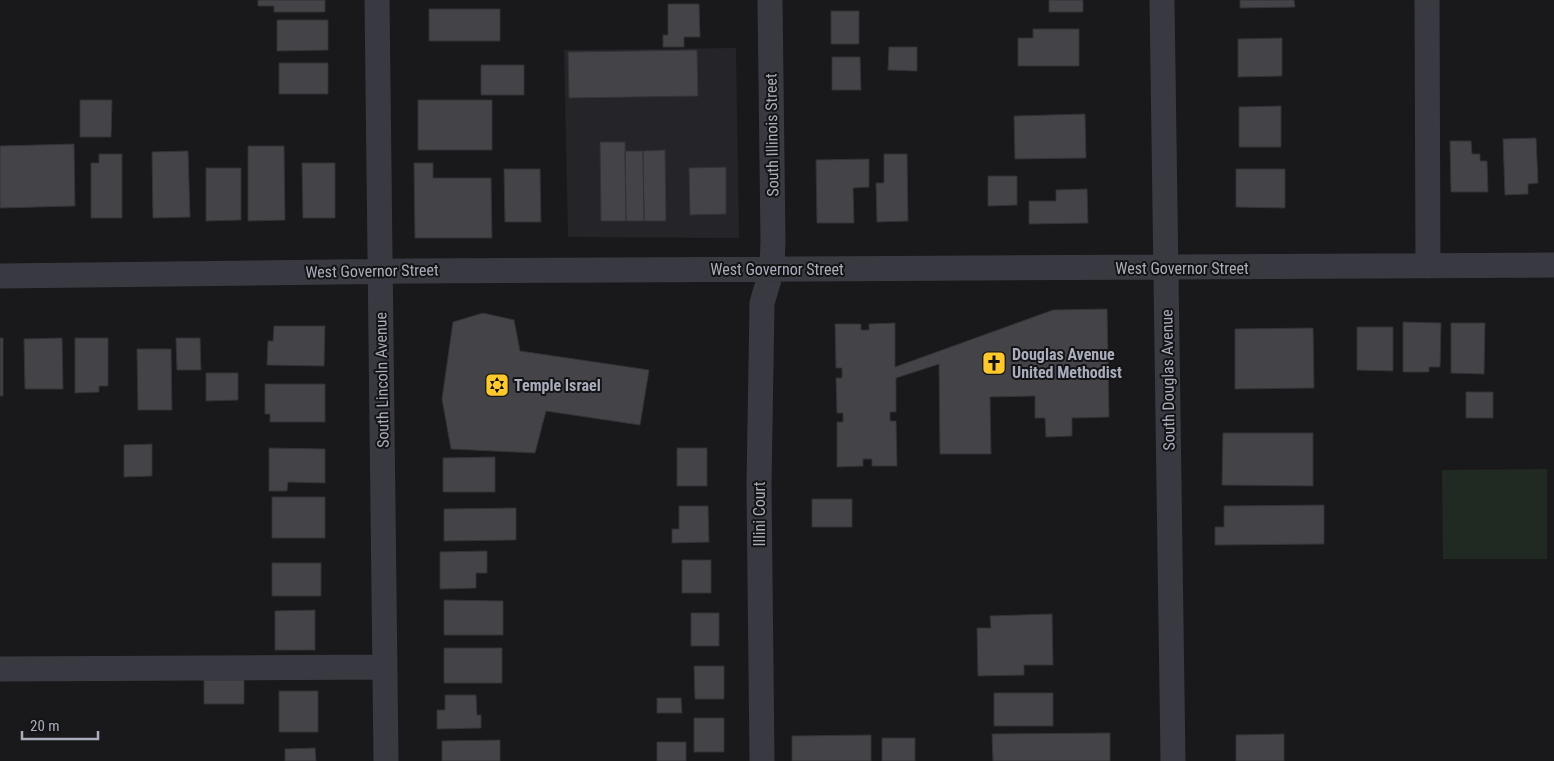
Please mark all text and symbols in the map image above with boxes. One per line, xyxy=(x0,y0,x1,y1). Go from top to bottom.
street label: South Illinois Street xyxy=(761,73,783,197)
street label: West Governor Street xyxy=(1115,259,1249,278)
street label: West Governor Street xyxy=(305,260,439,282)
street label: West Governor Street xyxy=(710,260,844,279)
street label: South Douglas Avenue xyxy=(1157,309,1179,451)
street label: South Lincoln Avenue xyxy=(371,312,393,448)
place label: Douglas Avenue United Methodist xyxy=(1012,345,1122,382)
church icon: Douglas Avenue United Methodist xyxy=(981,350,1007,376)
synagogue icon: Temple Israel xyxy=(484,372,510,398)
place label: Temple Israel xyxy=(514,376,601,395)
street label: Illini Court xyxy=(750,481,769,546)
scale bar xyxy=(22,708,99,740)
text: 20 m xyxy=(30,717,60,735)

